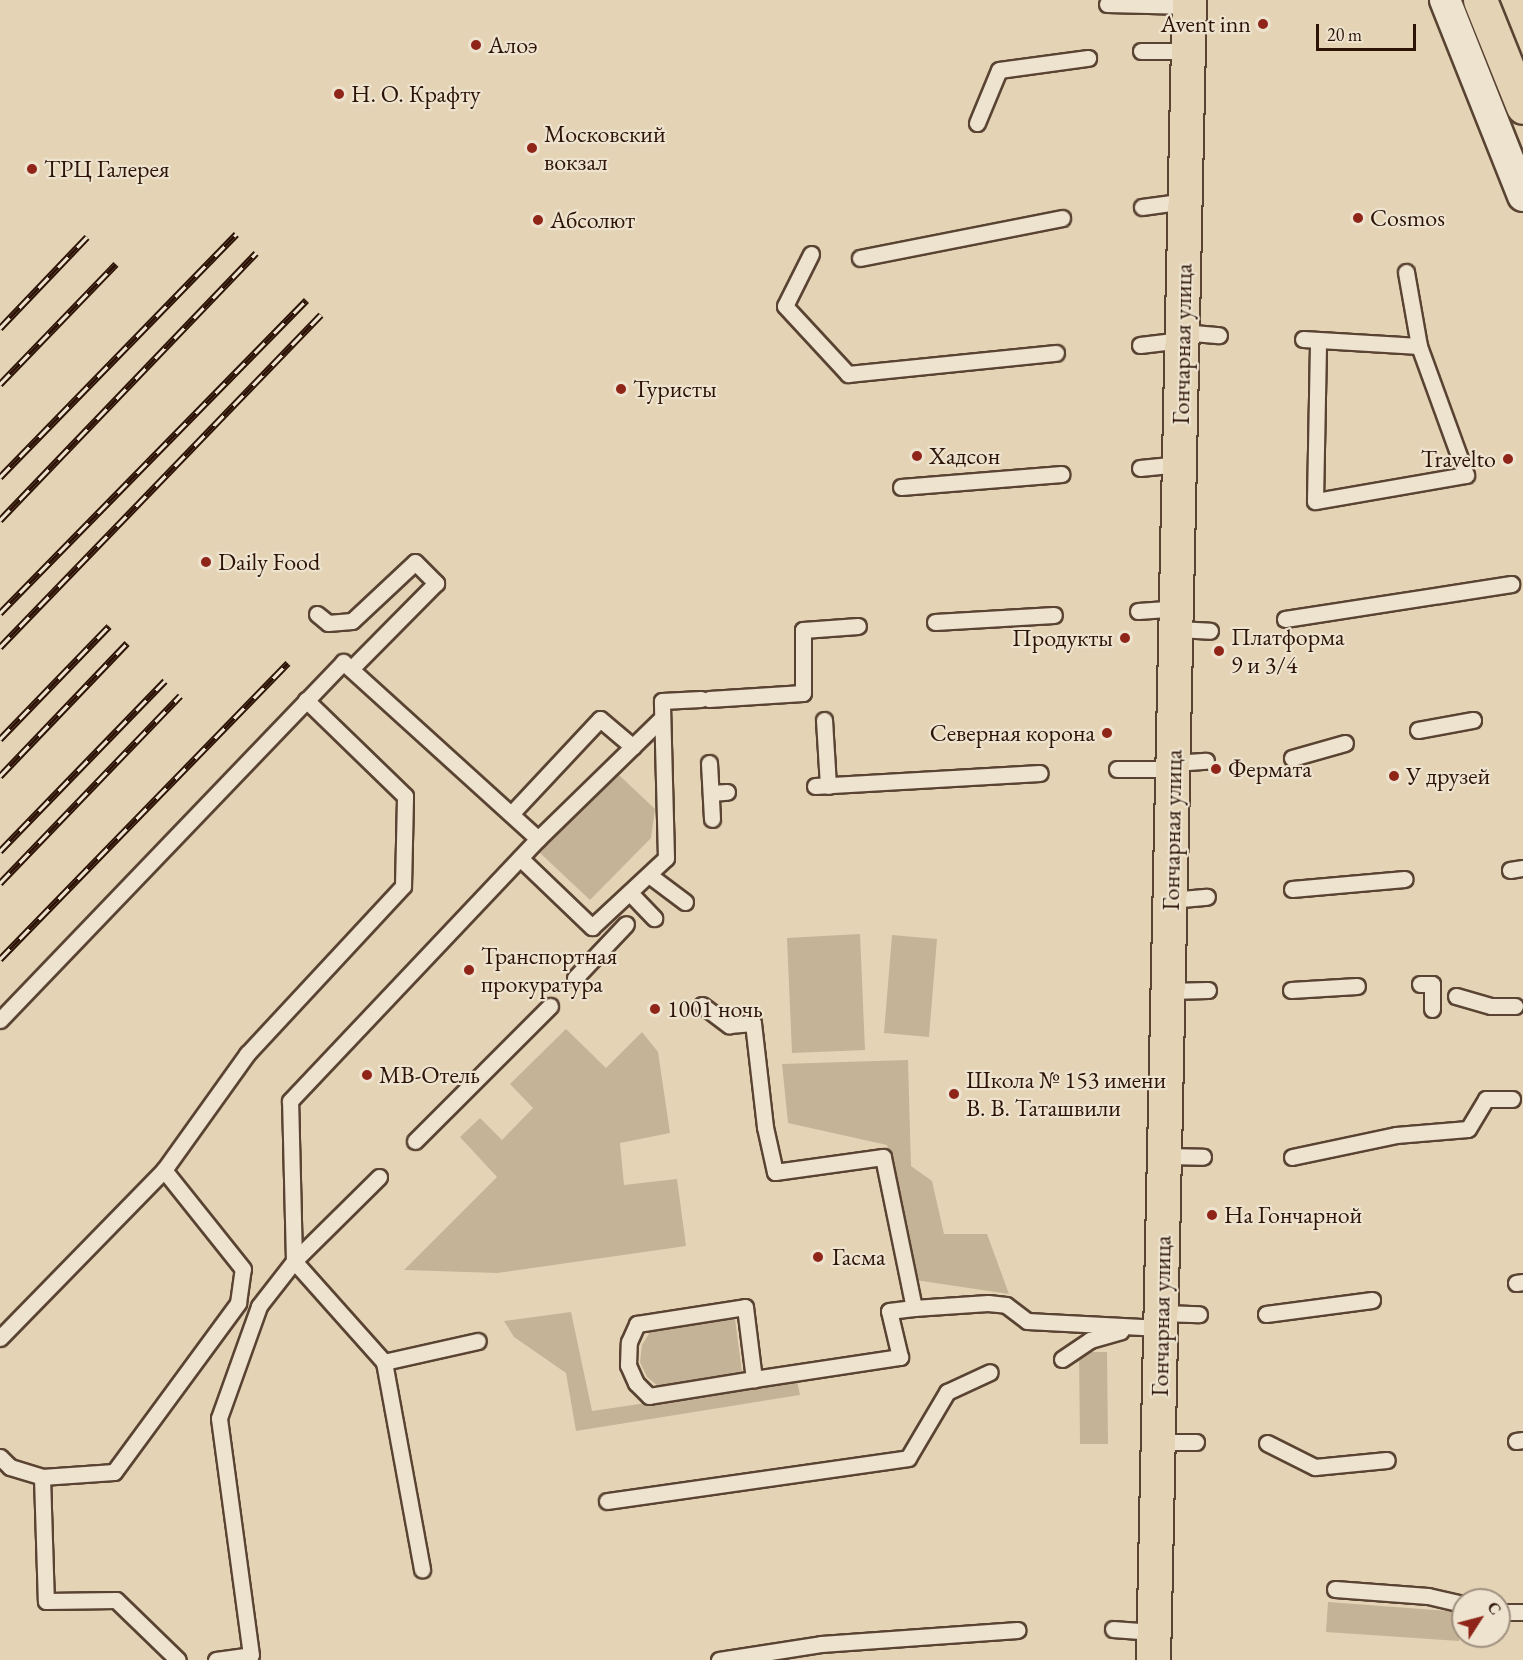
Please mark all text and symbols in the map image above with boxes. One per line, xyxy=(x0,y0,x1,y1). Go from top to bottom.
place label: Avent inn xyxy=(1161,10,1251,38)
scale bar xyxy=(1319,12,1420,50)
marker: Avent inn xyxy=(1256,17,1270,31)
text: 20 m xyxy=(1327,23,1362,46)
place label: Алоэ xyxy=(488,31,537,59)
marker: Алоэ xyxy=(469,38,483,52)
place label: Н. О. Крафту xyxy=(351,80,480,108)
marker: Н. О. Крафту xyxy=(332,87,346,101)
place label: Московский вокзал xyxy=(544,120,666,176)
marker: Московский вокзал xyxy=(525,141,539,155)
place label: ТРЦ Галерея xyxy=(44,155,170,183)
marker: ТРЦ Галерея xyxy=(25,162,39,176)
place label: Cosmos xyxy=(1370,204,1445,232)
place label: Абсолют xyxy=(550,206,635,234)
marker: Cosmos xyxy=(1351,211,1365,225)
marker: Абсолют xyxy=(531,213,545,227)
street label: Гончарная улица xyxy=(1166,263,1198,425)
place label: Туристы xyxy=(633,375,717,403)
marker: Туристы xyxy=(614,382,628,396)
place label: Хадсон xyxy=(929,442,1000,470)
place label: Travelto xyxy=(1421,445,1496,473)
marker: Хадсон xyxy=(910,449,924,463)
marker: Travelto xyxy=(1501,452,1515,466)
place label: Daily Food xyxy=(218,548,320,576)
marker: Daily Food xyxy=(199,555,213,569)
place label: Платформа 9 и 3/4 xyxy=(1231,623,1345,679)
place label: Продукты xyxy=(1012,624,1113,652)
marker: Продукты xyxy=(1118,631,1132,645)
marker: Платформа 9 и 3/4 xyxy=(1212,644,1226,658)
place label: Северная корона xyxy=(930,719,1095,747)
marker: Северная корона xyxy=(1100,726,1114,740)
street label: Гончарная улица xyxy=(1156,749,1188,911)
place label: Фермата xyxy=(1228,755,1312,783)
marker: Фермата xyxy=(1209,762,1223,776)
place label: У друзей xyxy=(1406,762,1490,790)
marker: У друзей xyxy=(1387,769,1401,783)
place label: Транспортная прокуратура xyxy=(481,942,617,998)
marker: Транспортная прокуратура xyxy=(462,963,476,977)
place label: 1001 ночь xyxy=(667,995,763,1023)
marker: 1001 ночь xyxy=(648,1002,662,1016)
place label: МВ-Отель xyxy=(379,1061,480,1089)
place label: Школа № 153 имени В. В. Таташвили xyxy=(966,1066,1166,1122)
marker: МВ-Отель xyxy=(360,1068,374,1082)
marker: Школа № 153 имени В. В. Таташвили xyxy=(947,1087,961,1101)
place label: На Гончарной xyxy=(1224,1201,1362,1229)
marker: На Гончарной xyxy=(1205,1208,1219,1222)
street label: Гончарная улица xyxy=(1145,1235,1177,1397)
place label: Гасма xyxy=(832,1243,886,1271)
marker: Гасма xyxy=(809,1248,827,1266)
north arrow xyxy=(1451,1588,1511,1648)
text: С xyxy=(1483,1598,1506,1619)

